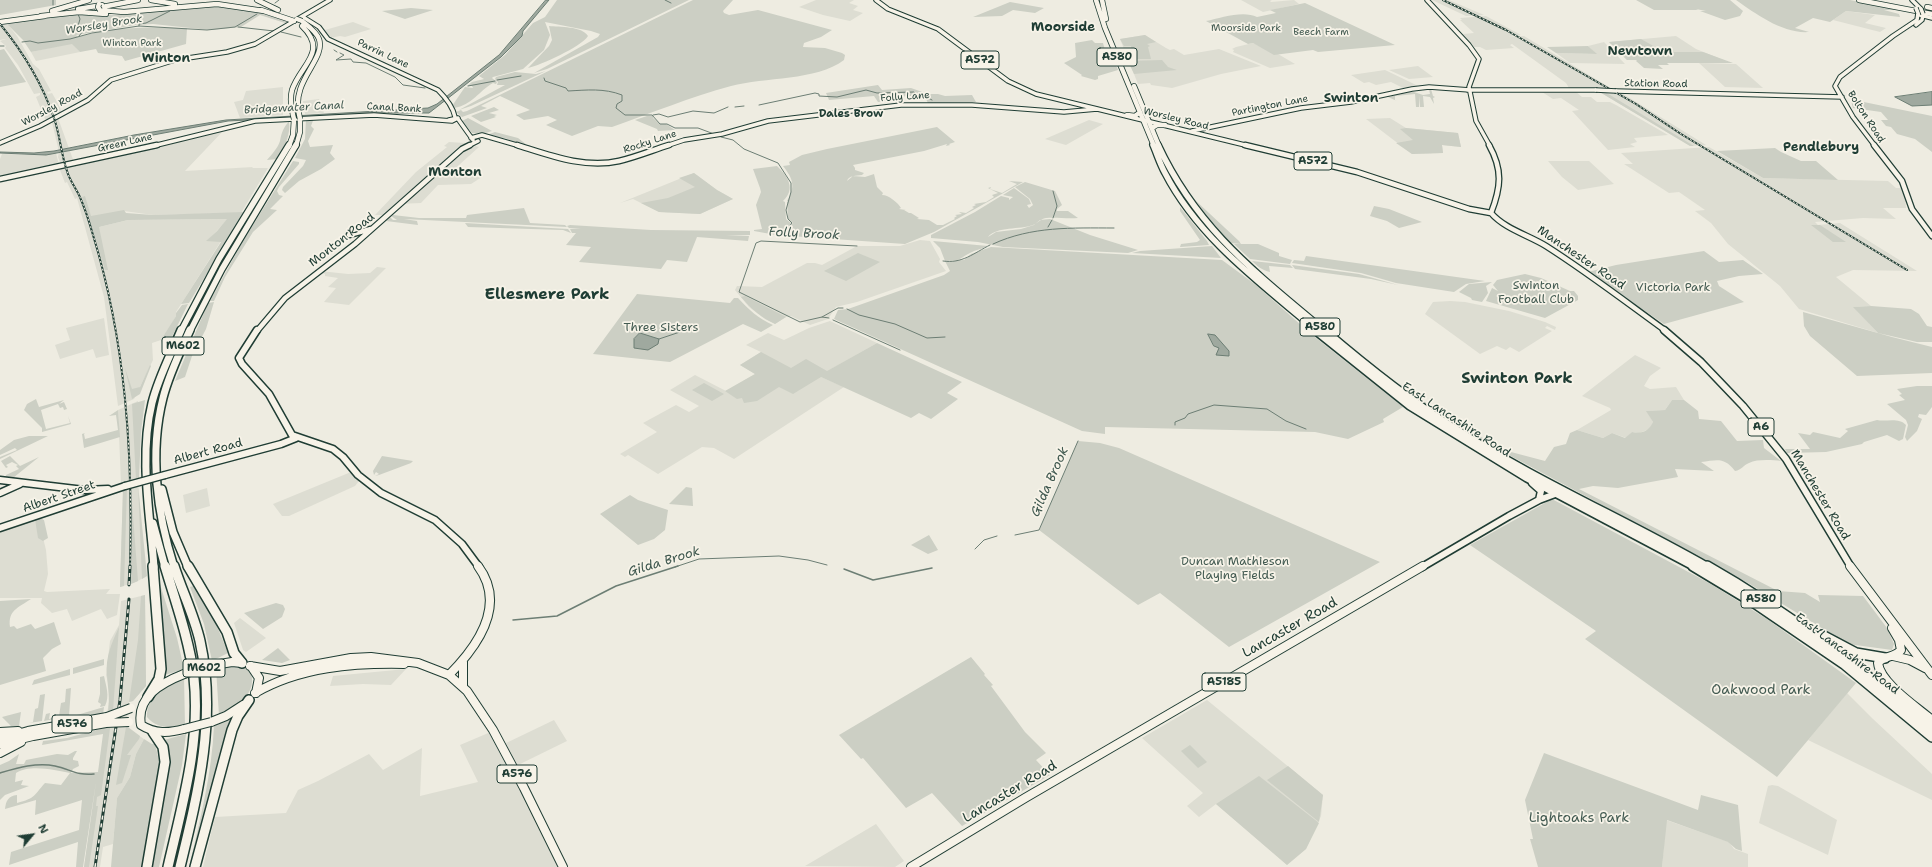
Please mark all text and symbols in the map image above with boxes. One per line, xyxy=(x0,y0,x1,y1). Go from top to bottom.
water label: Worsley Brook xyxy=(65,12,143,38)
district label: Moorside xyxy=(1031,20,1095,36)
park label: Moorside Park xyxy=(1211,22,1281,34)
park label: Beech Farm xyxy=(1293,26,1349,38)
park label: Winton Park xyxy=(102,37,162,49)
street label: Parrin Lane xyxy=(355,37,411,71)
district label: Newtown xyxy=(1608,44,1672,60)
road number: A580 xyxy=(1097,48,1137,66)
district label: Winton xyxy=(142,51,190,67)
road number: A572 xyxy=(961,51,999,69)
street label: Station Road xyxy=(1624,77,1688,91)
street label: Worsley Road xyxy=(20,87,84,129)
street label: Folly Lane xyxy=(880,89,930,105)
street label: Bolton Road xyxy=(1845,89,1887,145)
district label: Swinton xyxy=(1324,91,1378,107)
street label: Partington Lane xyxy=(1231,93,1309,119)
water label: Bridgewater Canal xyxy=(243,99,345,117)
street label: Canal Bank xyxy=(366,101,422,115)
street label: Worsley Road xyxy=(1142,105,1210,133)
district label: Dales Brow xyxy=(819,107,883,121)
street label: Rocky Lane xyxy=(622,128,678,156)
street label: Green Lane xyxy=(97,131,153,155)
district label: Pendlebury xyxy=(1783,140,1859,156)
road number: A572 xyxy=(1294,152,1332,170)
district label: Monton xyxy=(428,165,482,181)
street label: Monton Road xyxy=(306,210,378,270)
street label: Manchester Road xyxy=(1534,223,1628,293)
water label: Folly Brook xyxy=(768,224,840,244)
park label: Swinton Football Club xyxy=(1498,279,1574,307)
park label: Victoria Park xyxy=(1636,281,1710,295)
district label: Ellesmere Park xyxy=(484,285,610,305)
road number: A580 xyxy=(1300,318,1340,336)
park label: Three Sisters xyxy=(624,321,698,335)
road number: M602 xyxy=(162,337,204,355)
district label: Swinton Park xyxy=(1461,369,1573,389)
street label: East Lancashire Road xyxy=(1399,380,1513,460)
road number: A6 xyxy=(1748,418,1774,436)
street label: Albert Road xyxy=(172,436,244,468)
water label: Gilda Brook xyxy=(1028,445,1072,519)
street label: Manchester Road xyxy=(1787,447,1853,543)
street label: Albert Street xyxy=(21,478,97,516)
water label: Gilda Brook xyxy=(626,544,702,580)
park label: Duncan Mathieson Playing Fields xyxy=(1181,555,1289,583)
road number: A580 xyxy=(1741,590,1781,608)
street label: Lancaster Road xyxy=(1240,594,1340,662)
street label: East Lancashire Road xyxy=(1792,610,1902,698)
road number: M602 xyxy=(183,659,225,677)
road number: A5185 xyxy=(1202,673,1246,691)
park label: Oakwood Park xyxy=(1711,682,1811,698)
road number: A576 xyxy=(52,715,92,733)
street label: Lancaster Road xyxy=(960,757,1060,827)
road number: A576 xyxy=(497,765,537,783)
park label: Lightoaks Park xyxy=(1529,810,1629,826)
north arrow xyxy=(12,815,52,855)
text: N xyxy=(34,821,52,836)

